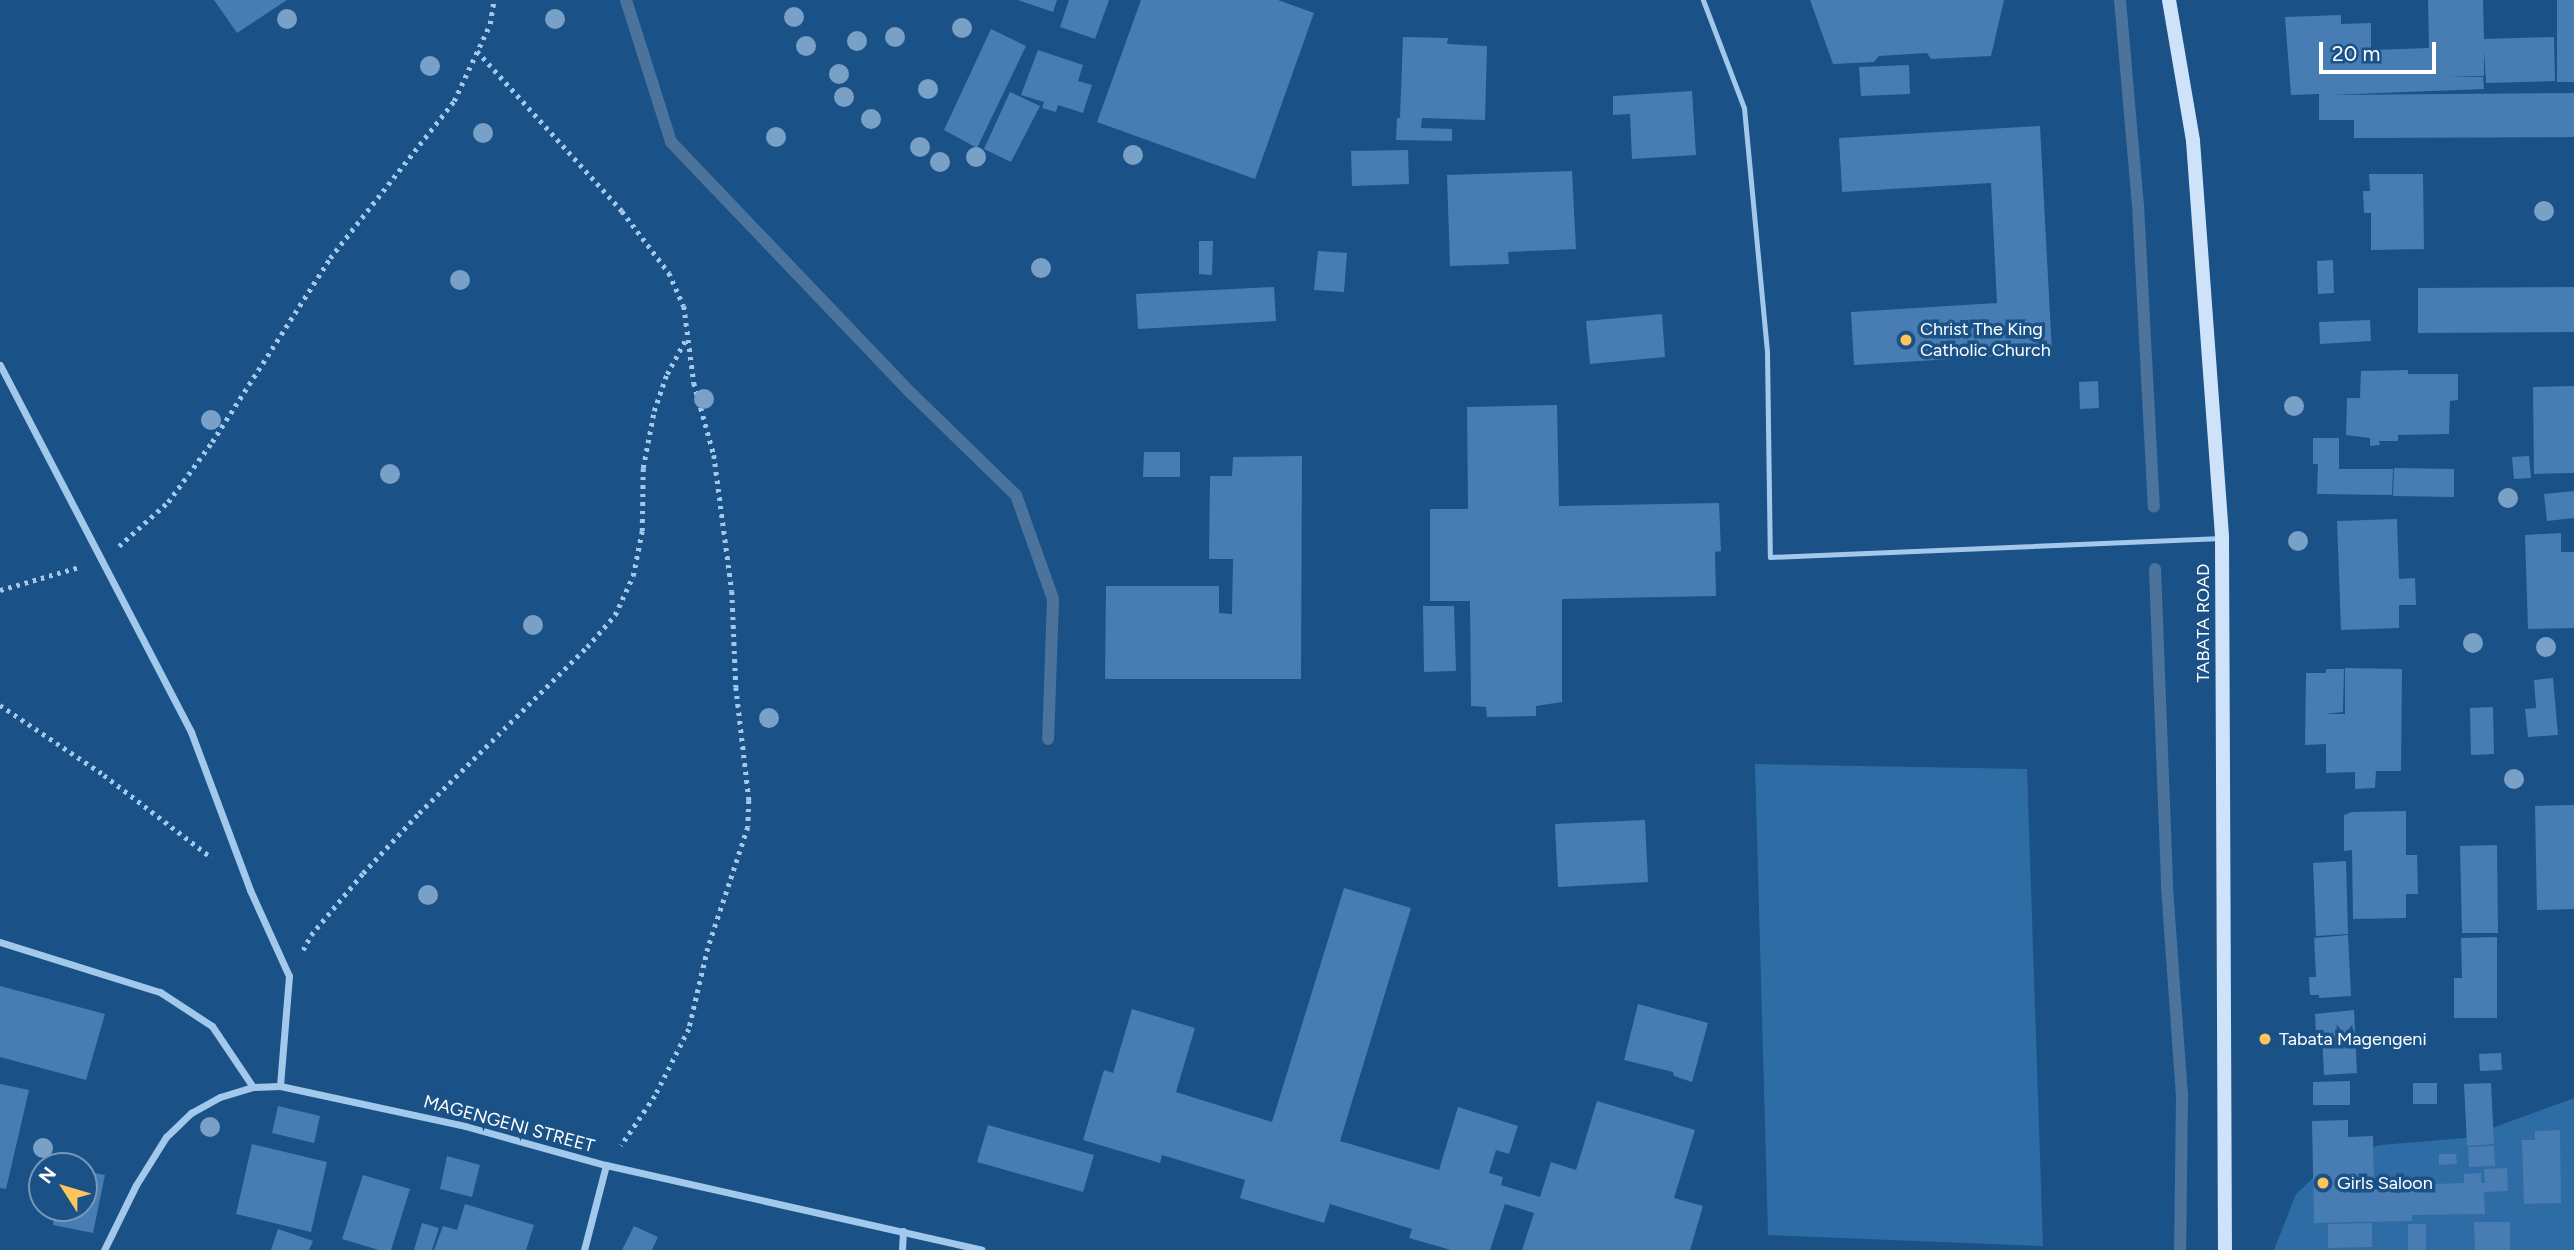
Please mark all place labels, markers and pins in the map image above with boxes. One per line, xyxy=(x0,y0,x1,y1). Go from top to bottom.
place label: Christ The King Catholic Church xyxy=(1920,319,2051,362)
marker: Christ The King Catholic Church xyxy=(1898,332,1914,348)
place label: Tabata Magengeni xyxy=(2279,1028,2427,1050)
marker: Tabata Magengeni xyxy=(2257,1031,2273,1047)
place label: Girls Saloon xyxy=(2337,1172,2433,1194)
marker: Girls Saloon xyxy=(2315,1175,2331,1191)

